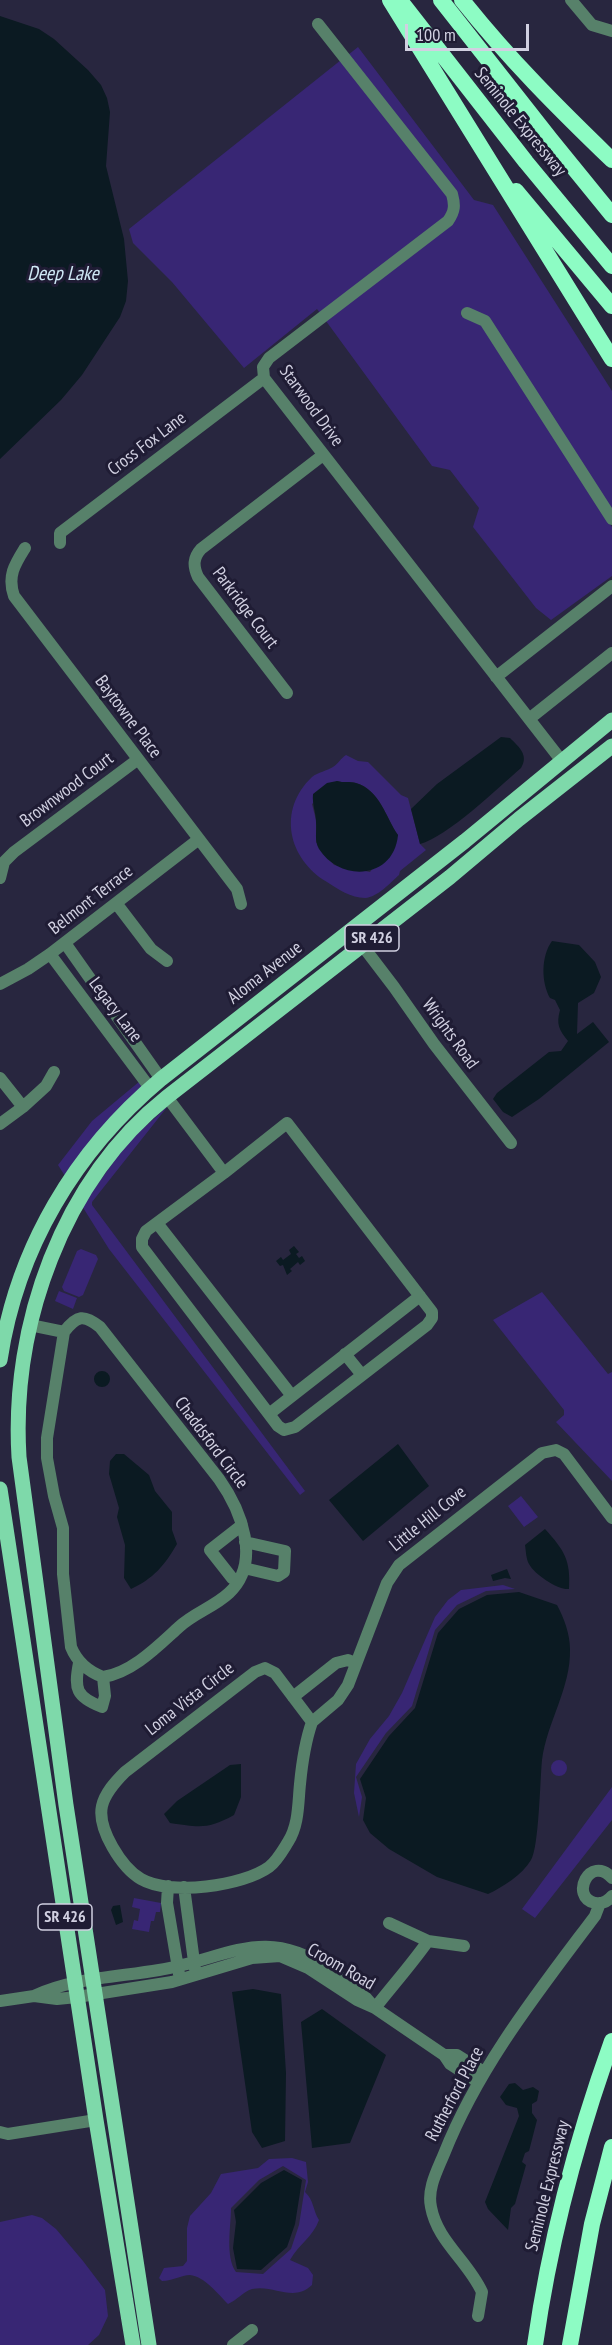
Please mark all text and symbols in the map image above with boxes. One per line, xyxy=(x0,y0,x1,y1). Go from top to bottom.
scale bar xyxy=(408,12,532,50)
text: 100 m xyxy=(416,23,456,46)
street label: Seminole Expressway xyxy=(469,63,571,181)
water label: Deep Lake xyxy=(27,262,99,286)
street label: Starwood Drive xyxy=(274,361,348,451)
street label: Cross Fox Lane xyxy=(104,408,190,480)
street label: Parkridge Court xyxy=(207,563,283,653)
street label: Baytowne Place xyxy=(90,671,166,763)
street label: Brownwood Court xyxy=(16,748,118,832)
street label: Belmont Terrace xyxy=(45,861,137,939)
road number: SR 426 xyxy=(345,925,399,951)
street label: Aloma Avenue xyxy=(223,937,307,1009)
street label: Legacy Lane xyxy=(84,973,146,1047)
street label: Wrights Road xyxy=(417,995,483,1073)
street label: Chaddsford Circle xyxy=(170,1393,252,1493)
street label: Little Hill Cove xyxy=(385,1482,471,1556)
street label: Loma Vista Circle xyxy=(141,1658,239,1740)
road number: SR 426 xyxy=(38,1904,92,1930)
street label: Croom Road xyxy=(303,1939,379,1995)
street label: Rutherford Place xyxy=(421,2043,489,2145)
street label: Seminole Expressway xyxy=(521,2118,575,2254)

